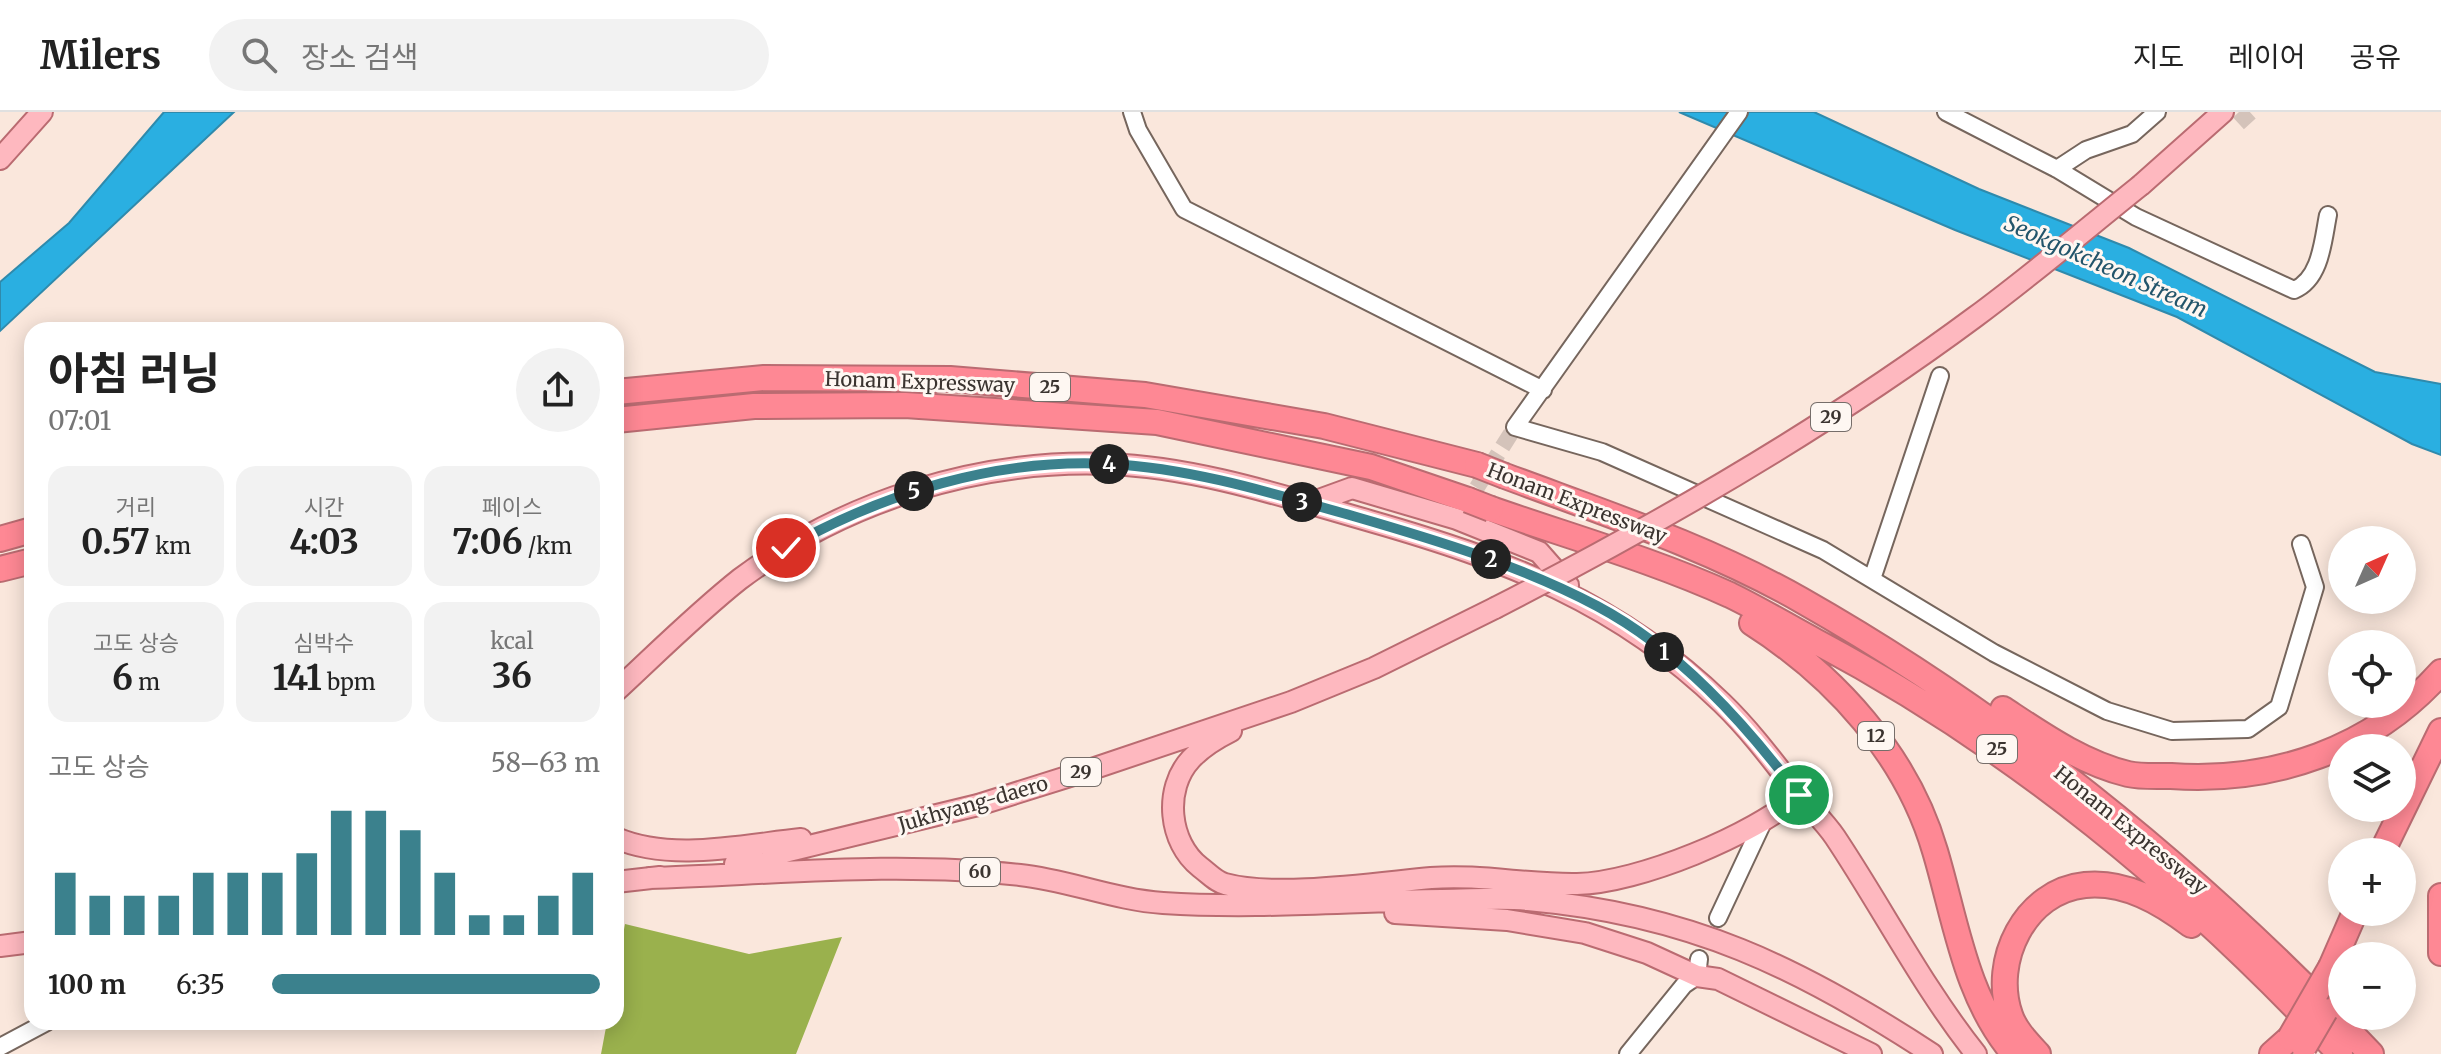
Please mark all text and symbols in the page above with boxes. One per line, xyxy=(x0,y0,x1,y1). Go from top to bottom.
search box xyxy=(209,19,769,91)
text: Milers xyxy=(40,32,161,79)
icon: search xyxy=(237,33,281,77)
text: 장소 검색 xyxy=(301,38,419,76)
text: 지도 xyxy=(2133,39,2184,75)
text: 레이어 xyxy=(2228,39,2305,75)
text: 공유 xyxy=(2349,39,2401,75)
water label: Seokgokcheon Stream xyxy=(2000,209,2212,323)
text: 아침 러닝 xyxy=(48,346,220,401)
button: share xyxy=(516,348,600,432)
street label: Honam Expressway xyxy=(824,366,1016,397)
road number: 25 xyxy=(1030,373,1070,401)
road number: 29 xyxy=(1811,403,1851,431)
text: 07:01 xyxy=(48,404,111,437)
pin: 4 xyxy=(1089,444,1129,484)
text: 4 xyxy=(1102,450,1116,478)
street label: Honam Expressway xyxy=(1484,457,1671,548)
pin: 5 xyxy=(894,471,934,511)
text: 5 xyxy=(908,477,920,505)
pin: 3 xyxy=(1282,482,1322,522)
text: 3 xyxy=(1296,488,1308,516)
text: 거리 xyxy=(116,493,156,521)
text: 시간 xyxy=(304,493,344,521)
text: 페이스 xyxy=(482,493,542,521)
pin xyxy=(752,514,820,582)
text: 0.57 xyxy=(81,521,150,563)
text: 4:03 xyxy=(289,521,359,563)
text: 7:06 xyxy=(452,521,523,563)
icon: check xyxy=(764,526,808,570)
north arrow xyxy=(2328,526,2416,614)
map controls xyxy=(2328,526,2416,1030)
text: km xyxy=(150,532,191,560)
text: /km xyxy=(523,532,572,560)
pin: 2 xyxy=(1471,539,1511,579)
text: 2 xyxy=(1485,545,1497,573)
text: kcal xyxy=(490,627,534,655)
text: 고도 상승 xyxy=(93,629,179,657)
text: 심박수 xyxy=(294,629,354,657)
button: locate xyxy=(2328,630,2416,718)
pin: 1 xyxy=(1644,632,1684,672)
text: 1 xyxy=(1659,638,1669,666)
text: 36 xyxy=(492,655,532,697)
text: 6 xyxy=(112,657,133,699)
text: 141 xyxy=(273,657,322,699)
text: m xyxy=(133,668,160,696)
text: bpm xyxy=(322,668,375,696)
road number: 12 xyxy=(1858,722,1894,750)
button: layers xyxy=(2328,734,2416,822)
road number: 25 xyxy=(1977,735,2017,763)
text: 58–63 m xyxy=(491,746,600,779)
text: 고도 상승 xyxy=(48,750,150,783)
road number: 29 xyxy=(1061,758,1101,786)
street label: Honam Expressway xyxy=(2049,760,2214,900)
pin xyxy=(1765,761,1833,829)
street label: Jukhyang-daero xyxy=(894,770,1051,837)
icon: arrive xyxy=(1777,773,1821,817)
button: + xyxy=(2328,838,2416,926)
road number: 60 xyxy=(960,858,1000,886)
button: − xyxy=(2328,942,2416,1030)
text: 100 m xyxy=(48,968,126,1001)
text: 6:35 xyxy=(176,968,225,1001)

